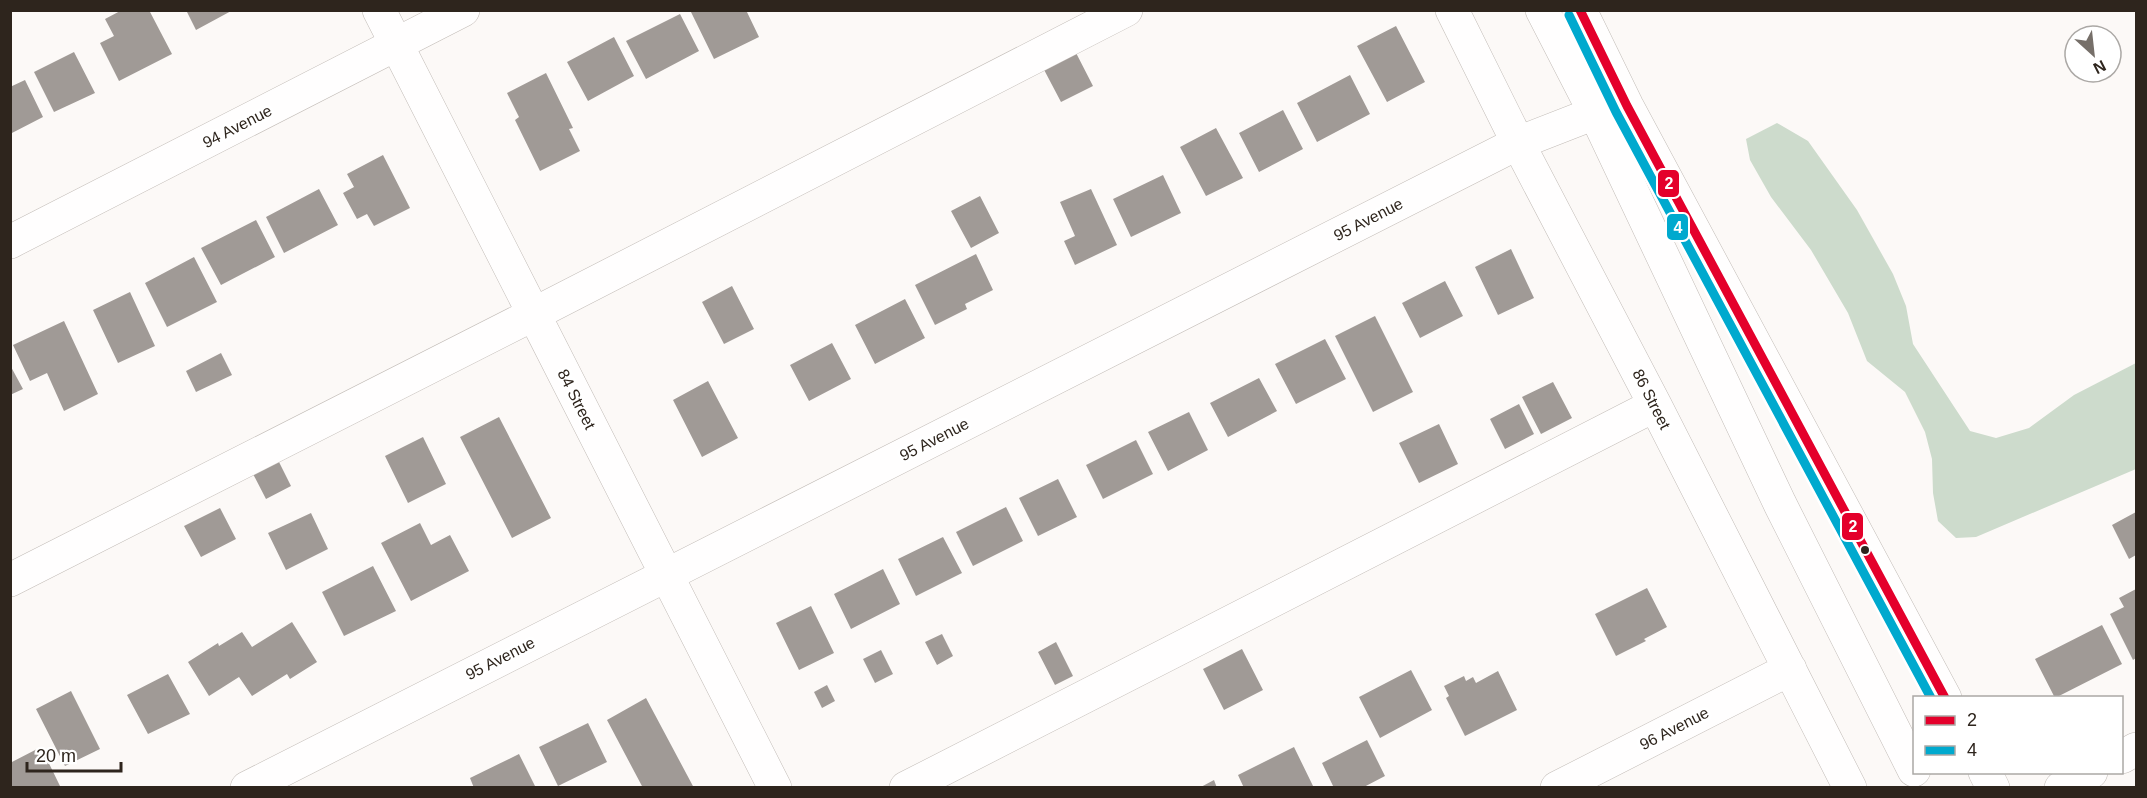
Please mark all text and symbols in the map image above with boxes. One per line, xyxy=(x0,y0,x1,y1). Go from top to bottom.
north arrow xyxy=(2063,24,2123,84)
text: N xyxy=(2091,57,2109,77)
street label: 94 Avenue xyxy=(200,102,275,151)
line badge: 2 xyxy=(1657,169,1680,198)
text: 2 xyxy=(1665,175,1674,192)
street label: 95 Avenue xyxy=(1331,195,1406,244)
line badge: 4 xyxy=(1666,213,1689,241)
text: 4 xyxy=(1674,219,1683,236)
street label: 84 Street xyxy=(554,366,599,433)
street label: 86 Street xyxy=(1629,366,1674,433)
street label: 95 Avenue xyxy=(897,415,972,464)
line badge: 2 xyxy=(1841,512,1864,541)
text: 2 xyxy=(1849,518,1858,535)
unlabelled marker xyxy=(1859,544,1871,556)
street label: 95 Avenue xyxy=(463,634,538,683)
legend xyxy=(1913,696,2123,774)
street label: 96 Avenue xyxy=(1637,704,1712,753)
text: 2 xyxy=(1967,710,1977,730)
scale bar xyxy=(27,735,122,773)
text: 4 xyxy=(1967,740,1977,760)
text: 20 m xyxy=(36,746,76,766)

